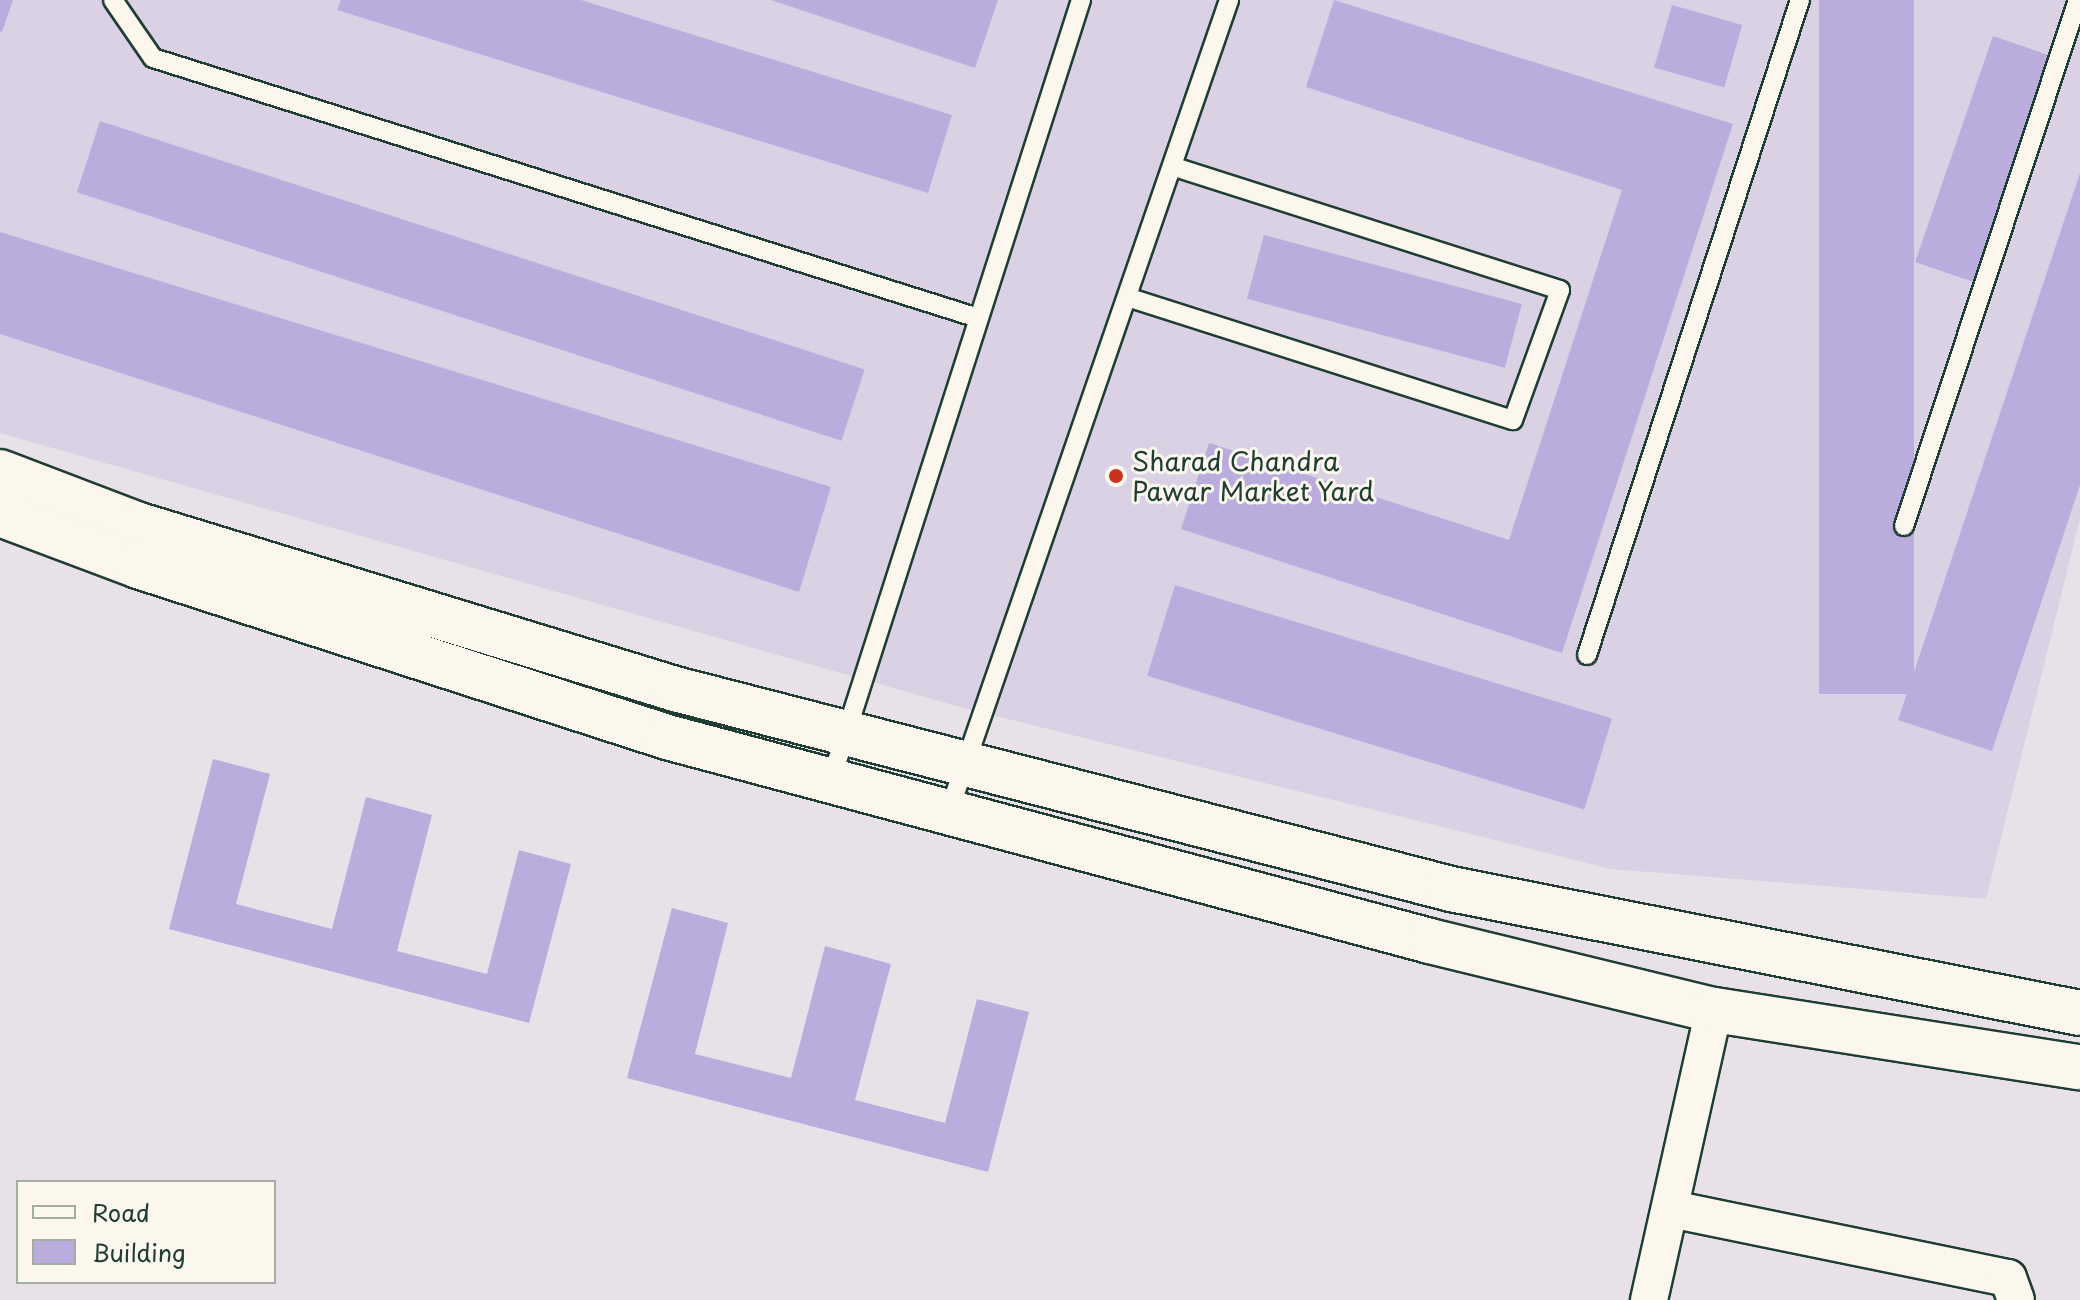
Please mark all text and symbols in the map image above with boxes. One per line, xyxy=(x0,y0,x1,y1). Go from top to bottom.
place label: Sharad Chandra Pawar Market Yard xyxy=(1132,445,1376,506)
marker: Sharad Chandra Pawar Market Yard xyxy=(1107,467,1125,485)
legend xyxy=(16,1180,276,1284)
text: Road xyxy=(92,1194,150,1230)
text: Building xyxy=(92,1234,186,1270)

